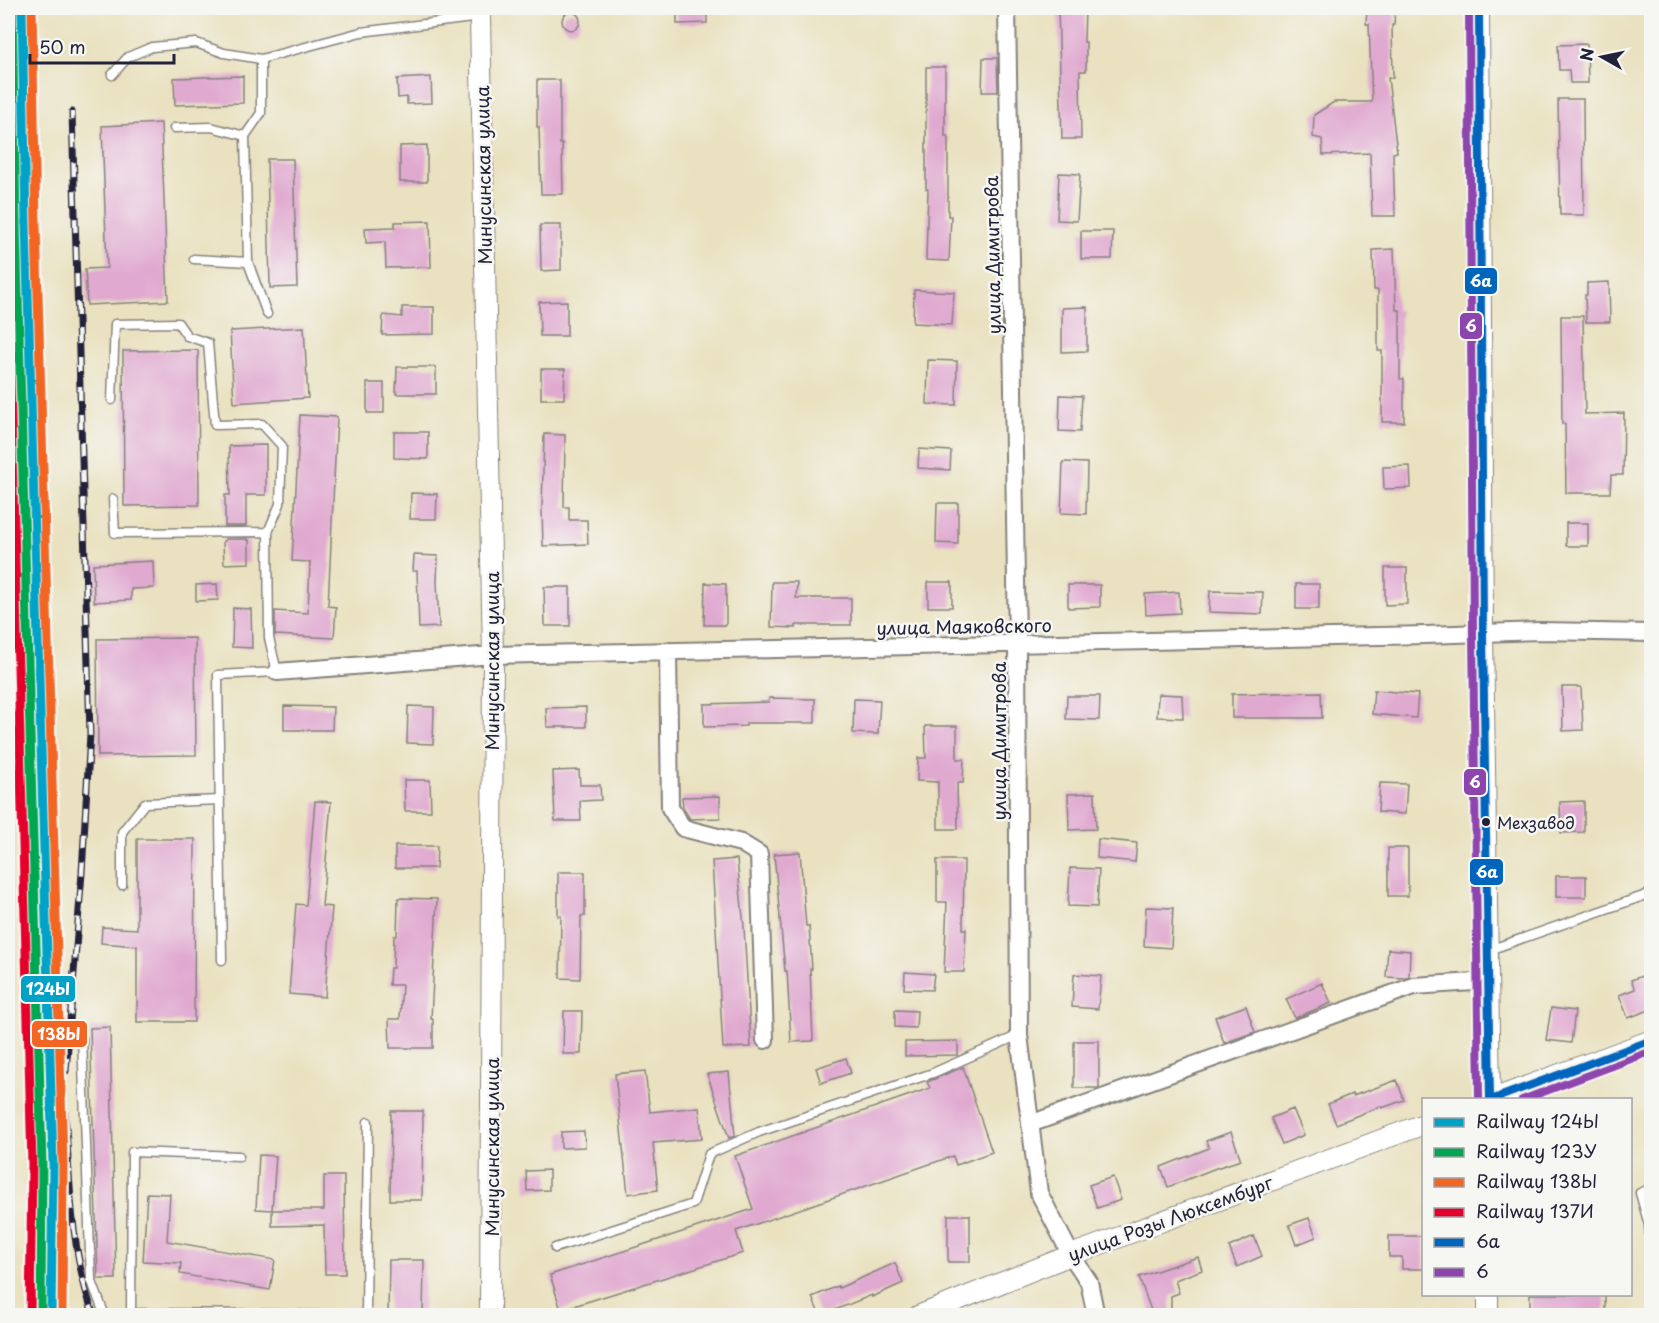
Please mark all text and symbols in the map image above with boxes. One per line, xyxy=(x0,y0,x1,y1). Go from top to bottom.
scale bar xyxy=(30,27,174,65)
north arrow xyxy=(1572,27,1632,87)
text: 50 m xyxy=(39,33,86,60)
text: N xyxy=(1573,46,1599,63)
street label: Минусинская улица xyxy=(468,85,498,265)
street label: улица Димитрова xyxy=(977,175,1007,335)
line badge: 6а xyxy=(1464,267,1498,295)
text: 6а xyxy=(1470,268,1492,292)
line badge: 6 xyxy=(1459,312,1483,340)
text: 6 xyxy=(1465,313,1477,337)
street label: Минусинская улица xyxy=(478,571,505,751)
street label: улица Маяковского xyxy=(876,611,1052,641)
street label: улица Димитрова xyxy=(985,661,1012,820)
line badge: 6 xyxy=(1463,768,1487,796)
text: 6 xyxy=(1469,769,1481,793)
place label: Мехзавод xyxy=(1497,810,1575,834)
marker: Мехзавод xyxy=(1480,816,1492,828)
line badge: 6а xyxy=(1469,858,1504,886)
text: 6а xyxy=(1476,859,1498,883)
line badge: 124Ы xyxy=(20,975,76,1003)
text: 124Ы xyxy=(26,976,70,1000)
line badge: 138Ы xyxy=(31,1020,88,1048)
text: 138Ы xyxy=(37,1021,81,1045)
street label: Минусинская улица xyxy=(478,1057,505,1237)
legend xyxy=(1422,1098,1632,1296)
text: Railway 124Ы xyxy=(1476,1107,1599,1134)
text: Railway 123У xyxy=(1476,1137,1597,1164)
text: Railway 138Ы xyxy=(1476,1167,1597,1194)
street label: улица Розы Люксембург xyxy=(1064,1168,1277,1268)
text: Railway 137И xyxy=(1476,1197,1594,1224)
text: 6а xyxy=(1476,1227,1501,1254)
text: 6 xyxy=(1476,1257,1489,1284)

